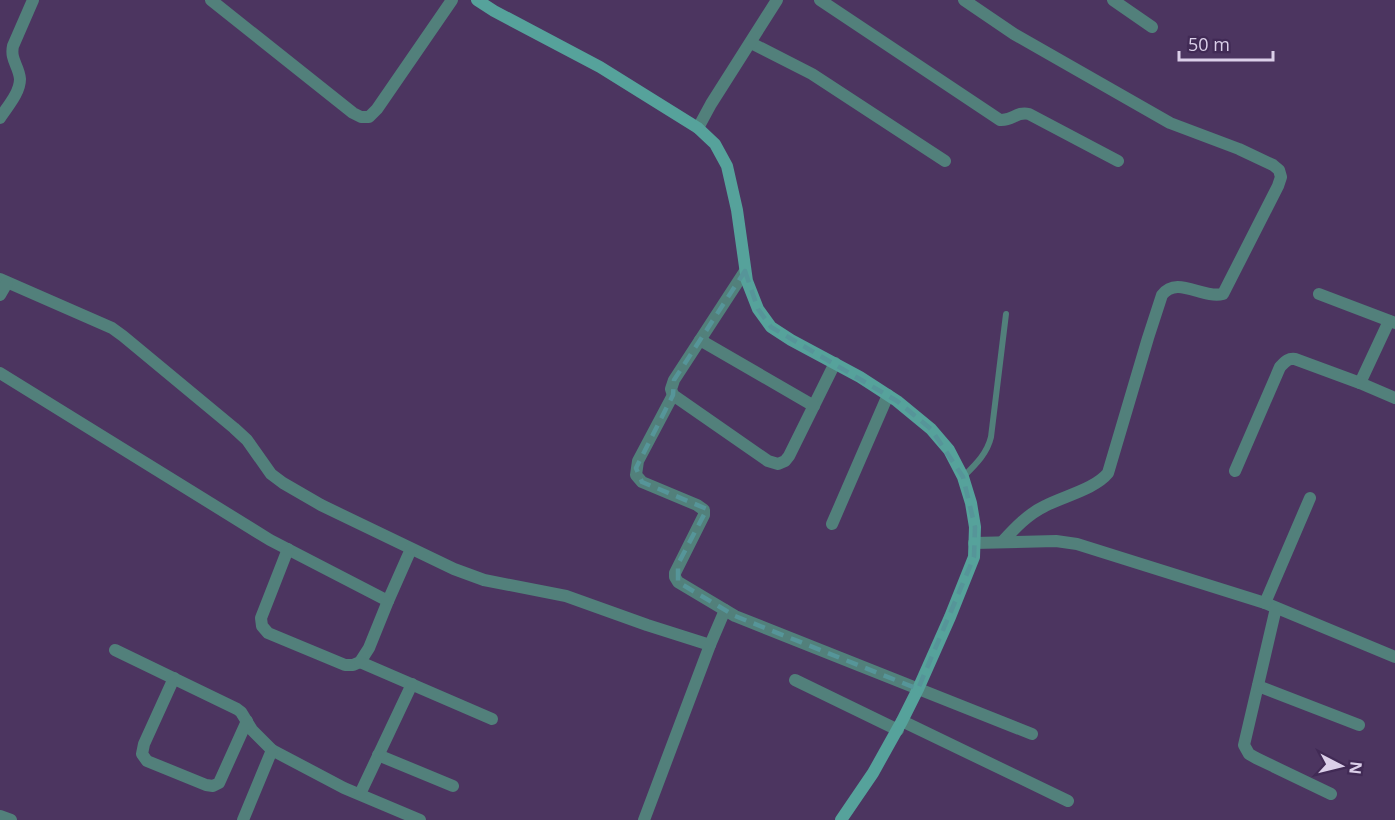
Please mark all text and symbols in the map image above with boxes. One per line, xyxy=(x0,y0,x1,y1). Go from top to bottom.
scale bar xyxy=(1179,24,1274,62)
text: 50 m xyxy=(1188,32,1230,56)
north arrow xyxy=(1311,736,1371,796)
text: N xyxy=(1344,760,1368,776)

